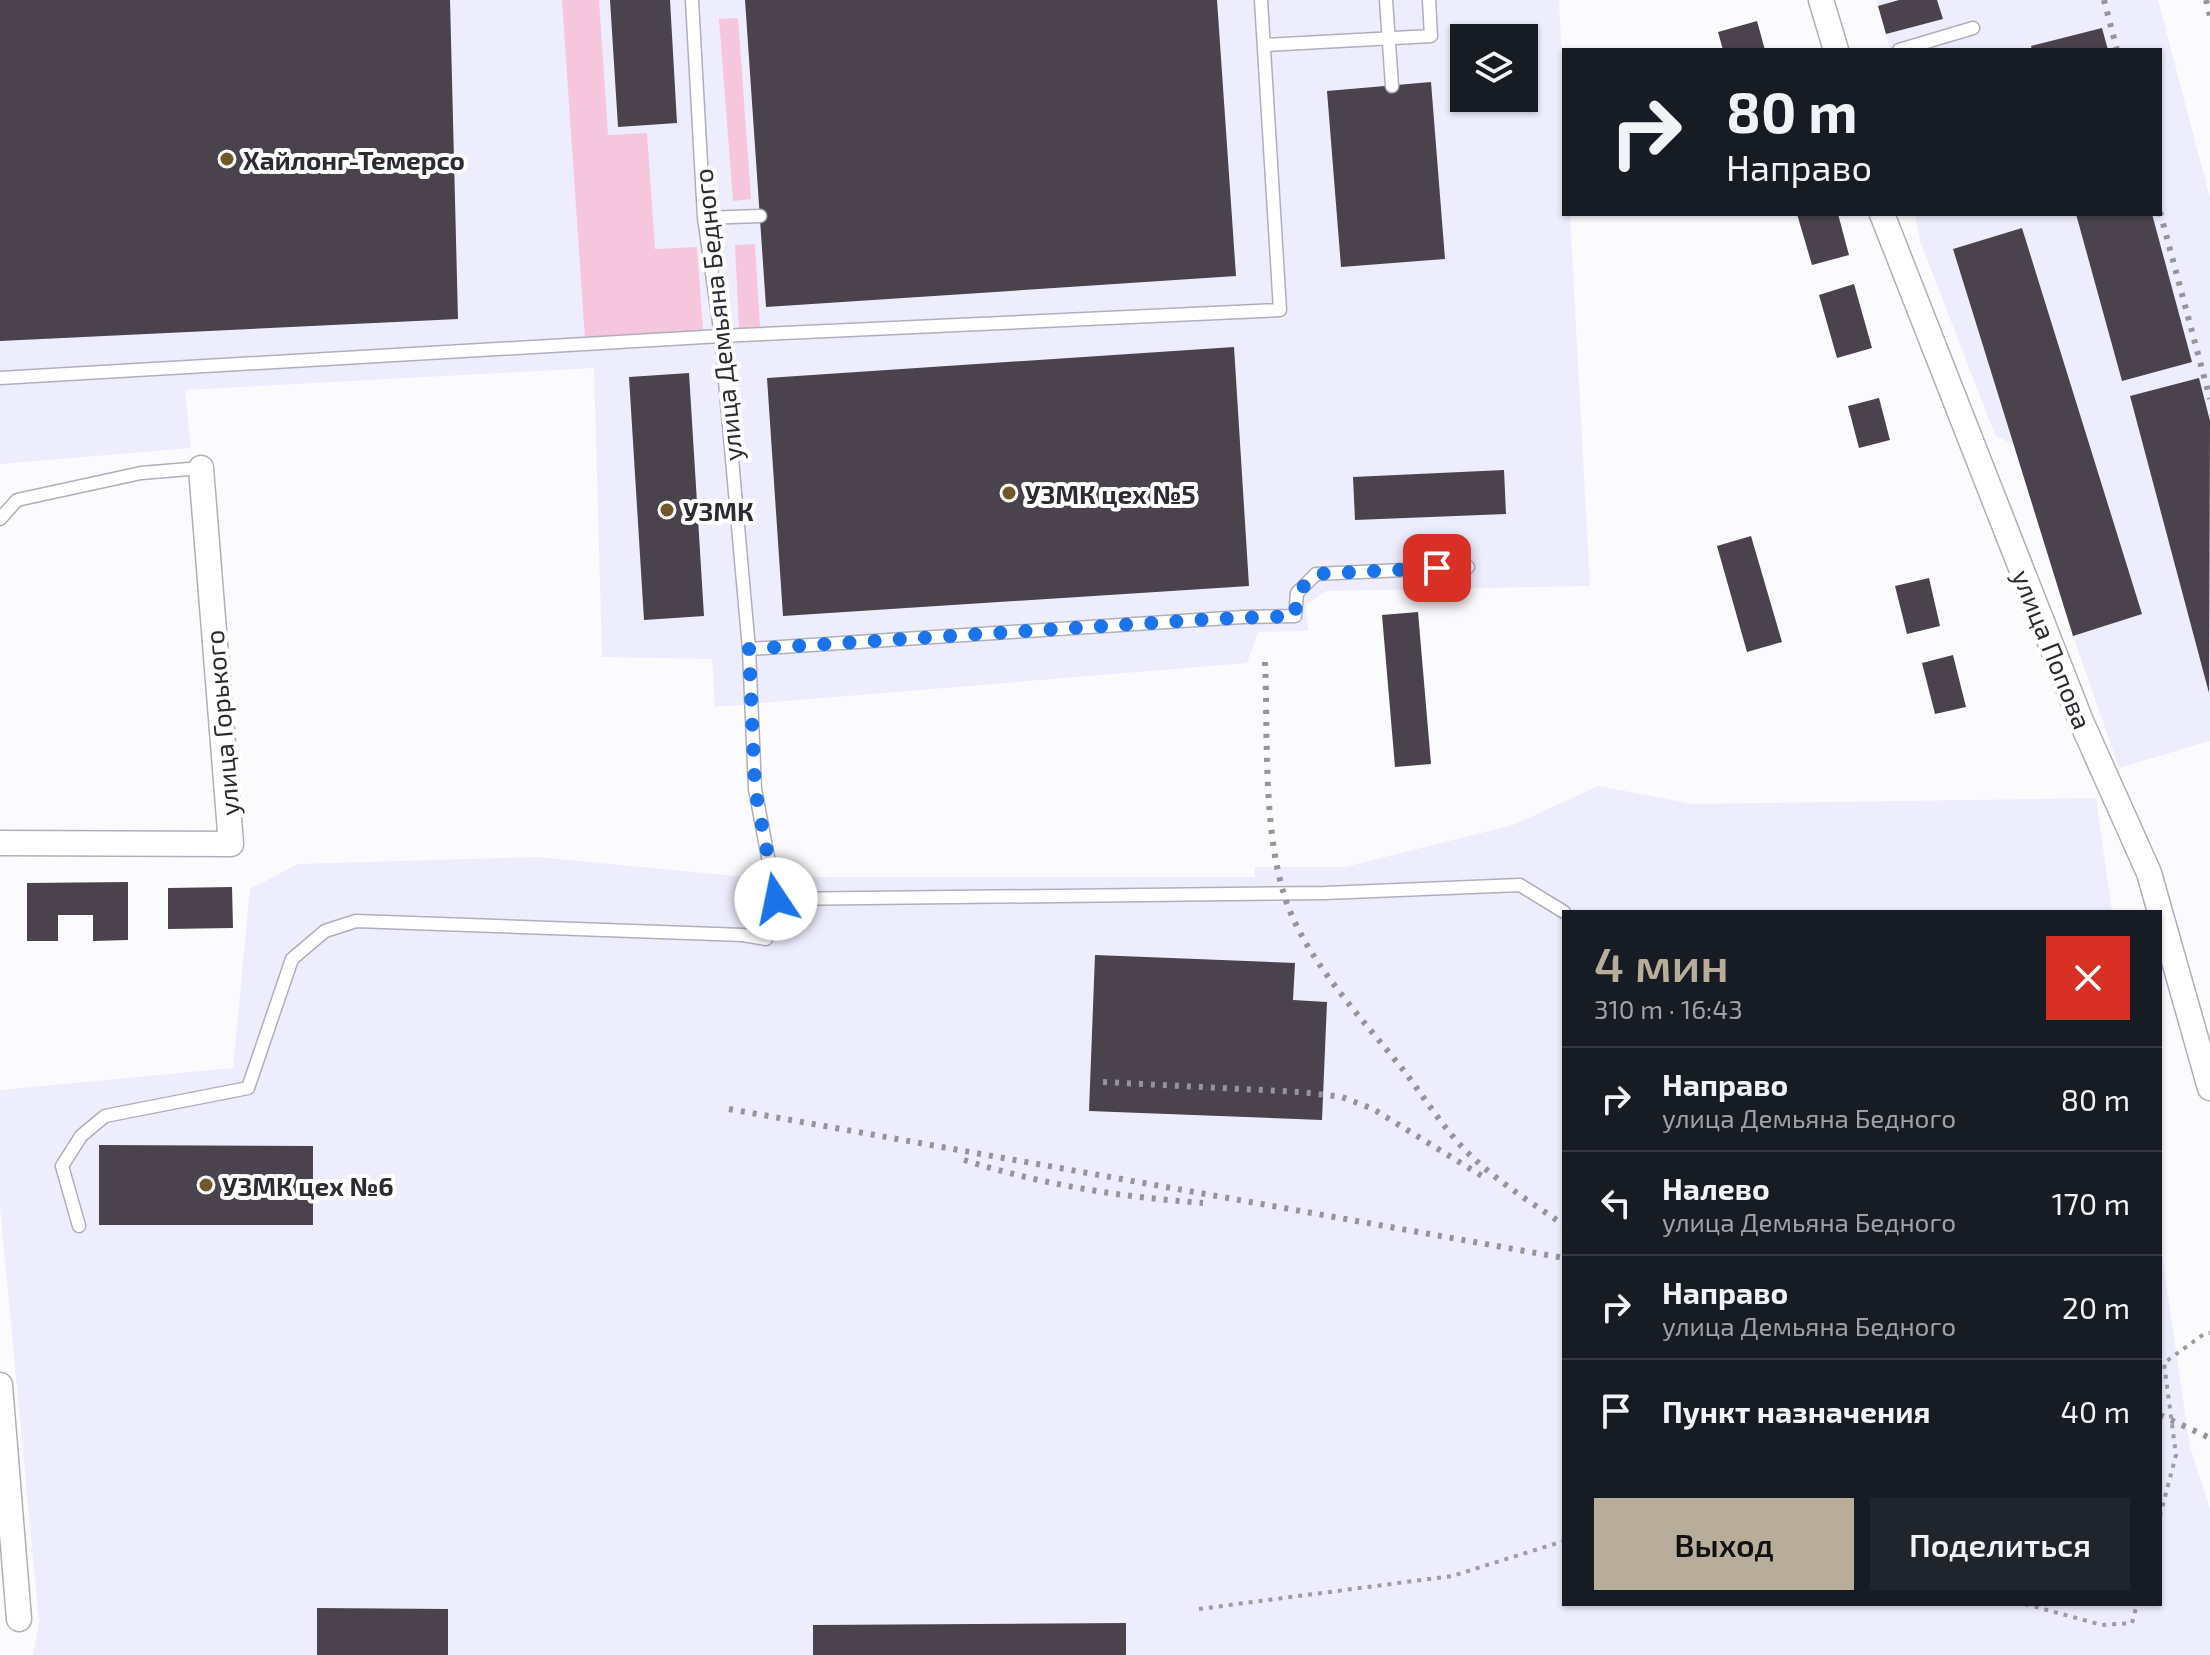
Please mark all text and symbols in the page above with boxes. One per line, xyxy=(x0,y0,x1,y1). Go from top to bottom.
map controls xyxy=(1450,24,1538,112)
button: layers xyxy=(1450,24,1538,112)
text: 80 m xyxy=(1726,77,1858,144)
icon: right xyxy=(1594,80,1698,184)
place label: Хайлонг-Темерсо xyxy=(243,144,465,175)
text: Направо xyxy=(1726,145,1872,188)
marker: Хайлонг-Темерсо xyxy=(218,150,236,168)
street label: улица Демьяна Бедного xyxy=(686,167,749,463)
place label: УЗМК цех №5 xyxy=(1025,478,1196,509)
marker: УЗМК цех №5 xyxy=(1000,484,1018,502)
place label: УЗМК xyxy=(683,495,754,526)
marker: УЗМК xyxy=(658,501,676,519)
pin xyxy=(1403,534,1471,602)
icon: arrive xyxy=(1415,546,1459,590)
street label: улица Попова xyxy=(2006,565,2099,734)
street label: улица Горького xyxy=(197,629,246,817)
position arrow xyxy=(734,857,818,941)
text: 4 мин xyxy=(1594,934,1729,992)
button: close xyxy=(2046,936,2130,1020)
text: 310 m · 16:43 xyxy=(1594,993,1743,1024)
text: Направо xyxy=(1662,1066,1788,1102)
icon: right xyxy=(1594,1077,1638,1121)
text: 80 m xyxy=(2061,1081,2130,1117)
text: улица Демьяна Бедного xyxy=(1662,1102,1956,1133)
place label: УЗМК цех №6 xyxy=(222,1170,394,1201)
text: Налево xyxy=(1662,1170,1770,1206)
marker: УЗМК цех №6 xyxy=(197,1176,215,1194)
icon: left xyxy=(1594,1181,1638,1225)
text: 170 m xyxy=(2052,1185,2130,1221)
text: улица Демьяна Бедного xyxy=(1662,1206,1956,1237)
text: Направо xyxy=(1662,1274,1788,1310)
icon: right xyxy=(1594,1285,1638,1329)
text: 20 m xyxy=(2062,1289,2130,1325)
text: улица Демьяна Бедного xyxy=(1662,1310,1956,1341)
icon: arrive xyxy=(1594,1389,1638,1433)
text: Пункт назначения xyxy=(1662,1393,1930,1429)
text: 40 m xyxy=(2060,1393,2130,1429)
button: Выход xyxy=(1594,1498,1854,1590)
button: Поделиться xyxy=(1870,1498,2130,1590)

